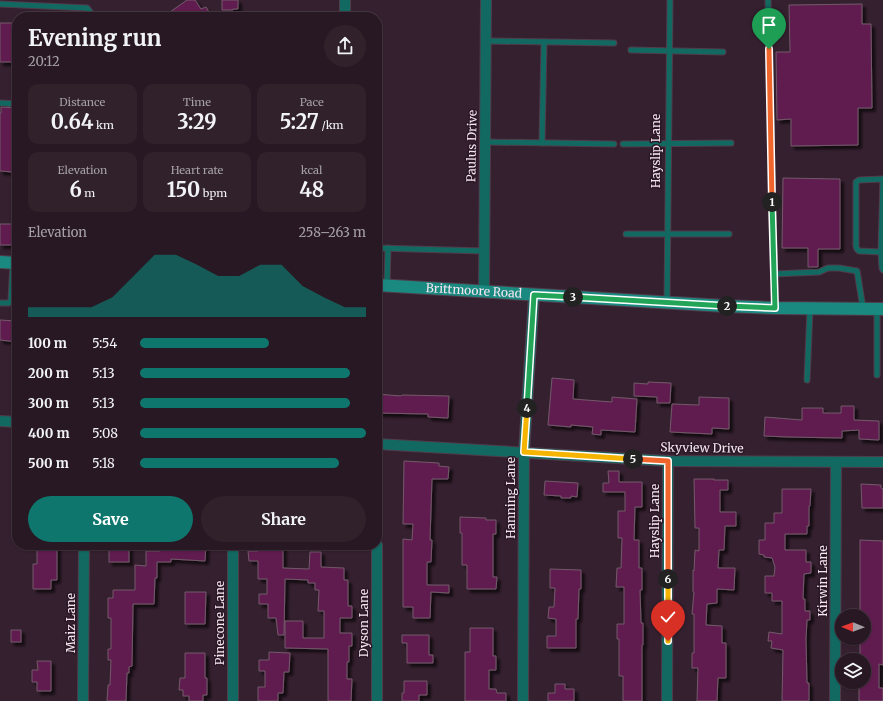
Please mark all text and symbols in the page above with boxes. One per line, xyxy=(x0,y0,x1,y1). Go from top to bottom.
pin xyxy=(752,8,786,49)
icon: arrive xyxy=(758,14,780,36)
text: Evening run xyxy=(28,24,162,52)
button: share xyxy=(324,25,366,67)
text: 20:12 xyxy=(28,53,60,70)
text: Distance xyxy=(59,95,105,109)
text: Time xyxy=(183,95,211,109)
text: Pace xyxy=(300,95,324,109)
text: 0.64 xyxy=(51,109,93,134)
text: 3:29 xyxy=(177,109,217,134)
text: 5:27 xyxy=(280,109,319,134)
street label: Paulus Drive xyxy=(463,110,480,182)
street label: Hayslip Lane xyxy=(648,114,663,188)
text: km xyxy=(93,118,114,132)
text: /km xyxy=(319,118,344,132)
text: Elevation xyxy=(57,163,107,177)
text: Heart rate xyxy=(171,163,223,177)
text: kcal xyxy=(301,163,322,177)
text: 6 xyxy=(69,177,82,202)
text: 150 xyxy=(167,177,200,202)
text: 48 xyxy=(299,177,324,202)
text: m xyxy=(82,186,95,200)
text: bpm xyxy=(200,186,227,200)
pin: 1 xyxy=(762,192,782,212)
text: 1 xyxy=(769,195,775,209)
text: Elevation xyxy=(28,224,87,241)
text: 258–263 m xyxy=(299,224,366,241)
street label: Brittmoore Road xyxy=(425,280,522,301)
pin: 3 xyxy=(563,287,583,307)
text: 3 xyxy=(570,290,576,304)
pin: 2 xyxy=(717,296,737,316)
text: 2 xyxy=(724,299,730,313)
text: 100 m xyxy=(28,335,67,352)
text: 5:54 xyxy=(92,335,117,352)
text: 200 m xyxy=(28,365,69,382)
text: 5:13 xyxy=(92,365,115,382)
text: 300 m xyxy=(28,395,69,412)
text: 5:13 xyxy=(92,395,115,412)
pin: 4 xyxy=(517,398,537,418)
text: 4 xyxy=(524,401,531,415)
text: 400 m xyxy=(28,425,70,442)
text: 5:08 xyxy=(92,425,118,442)
street label: Skyview Drive xyxy=(660,439,744,456)
pin: 5 xyxy=(623,449,643,469)
text: 5 xyxy=(630,452,636,466)
text: 500 m xyxy=(28,455,69,472)
text: 5:18 xyxy=(92,455,115,472)
street label: Hanning Lane xyxy=(503,457,518,539)
street label: Hayslip Lane xyxy=(647,484,662,558)
button: Save xyxy=(28,496,193,542)
button: Share xyxy=(201,496,366,542)
street label: Kirwin Lane xyxy=(815,545,830,617)
pin: 6 xyxy=(658,569,678,589)
text: 6 xyxy=(665,572,671,586)
street label: Pinecone Lane xyxy=(212,581,227,665)
street label: Dyson Lane xyxy=(356,589,371,657)
street label: Maiz Lane xyxy=(63,593,78,653)
pin xyxy=(651,600,685,641)
icon: check xyxy=(657,606,679,628)
north arrow xyxy=(835,609,871,645)
map controls xyxy=(835,609,871,689)
button: layers xyxy=(835,653,871,689)

